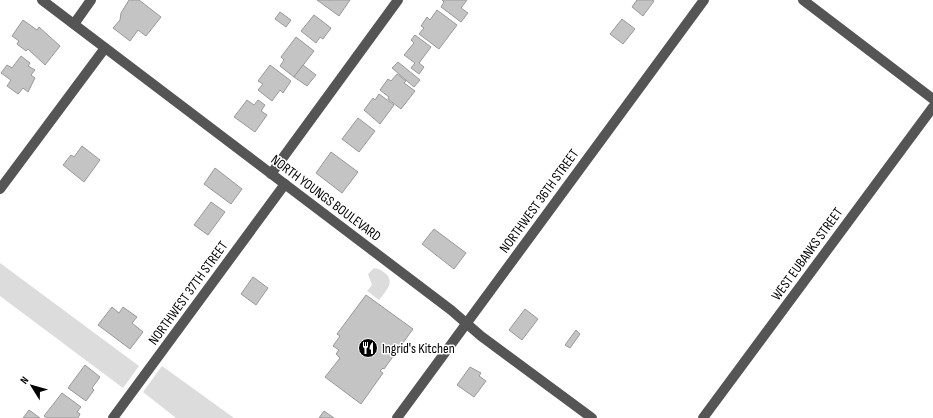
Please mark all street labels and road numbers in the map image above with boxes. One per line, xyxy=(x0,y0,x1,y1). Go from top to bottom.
street label: NORTHWEST 36TH STREET xyxy=(496,146,582,256)
street label: NORTH YOUNGS BOULEVARD xyxy=(268,151,384,245)
street label: WEST EUBANKS STREET xyxy=(768,204,847,304)
street label: NORTHWEST 37TH STREET xyxy=(145,238,231,348)

